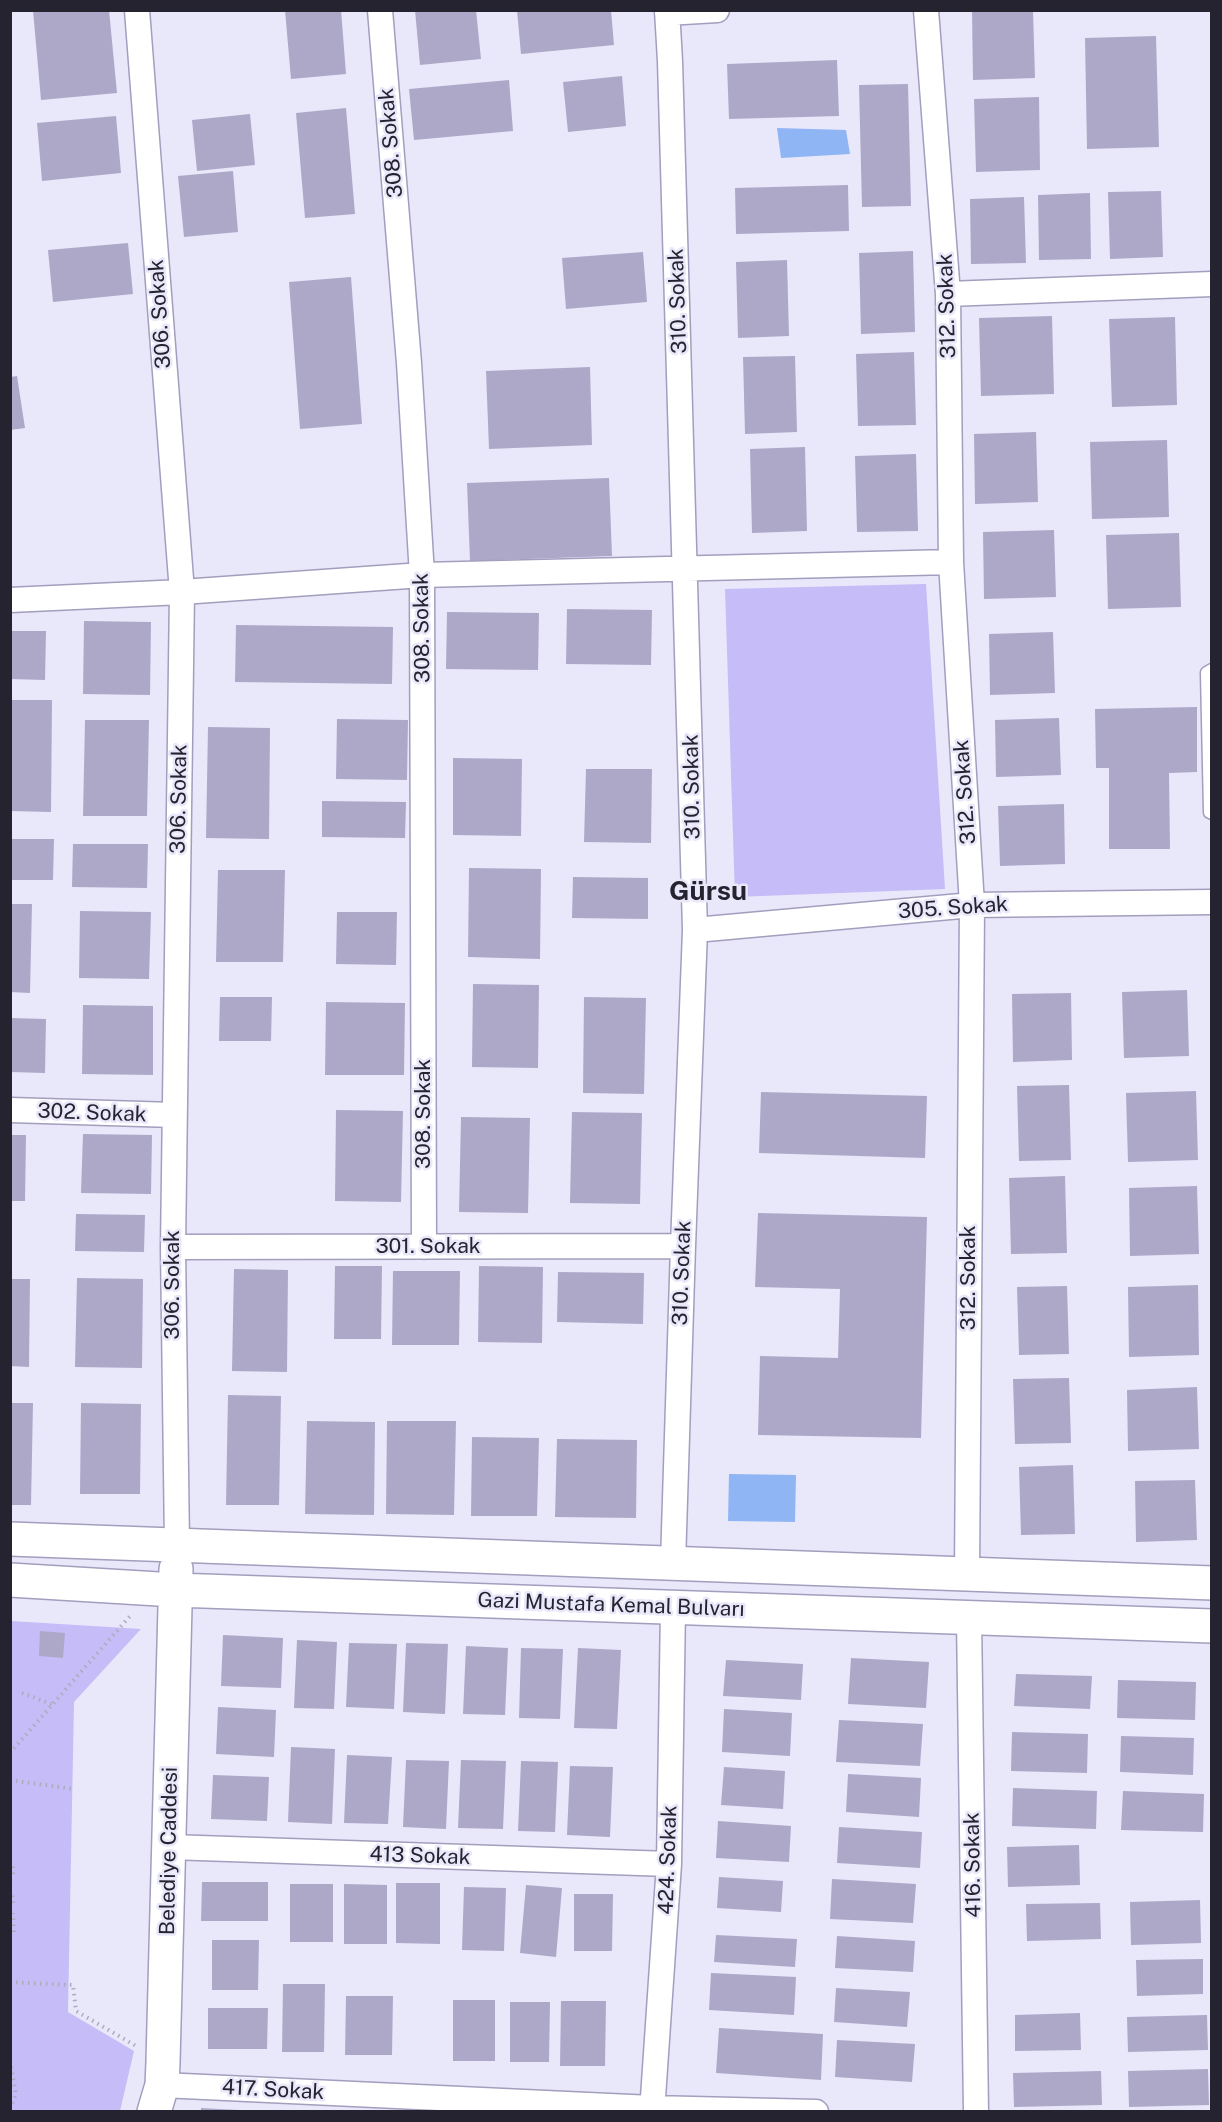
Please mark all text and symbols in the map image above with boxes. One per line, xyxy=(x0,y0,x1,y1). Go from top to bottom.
street label: 308. Sokak xyxy=(374,87,408,199)
street label: 310. Sokak xyxy=(664,248,692,354)
street label: 312. Sokak xyxy=(933,253,961,359)
street label: 306. Sokak xyxy=(144,258,176,370)
street label: 308. Sokak xyxy=(408,573,436,683)
street label: 310. Sokak xyxy=(678,734,706,840)
street label: 312. Sokak xyxy=(949,739,981,845)
street label: 306. Sokak xyxy=(165,744,193,854)
district label: Gürsu xyxy=(669,876,747,908)
street label: 305. Sokak xyxy=(897,892,1009,924)
street label: 308. Sokak xyxy=(411,1059,437,1169)
street label: 302. Sokak xyxy=(37,1099,147,1127)
street label: 310. Sokak xyxy=(668,1220,696,1326)
street label: 312. Sokak xyxy=(956,1226,982,1330)
street label: 306. Sokak xyxy=(160,1230,186,1340)
street label: 301. Sokak xyxy=(375,1234,481,1260)
street label: Gazi Mustafa Kemal Bulvarı xyxy=(477,1588,745,1622)
street label: Belediye Caddesi xyxy=(155,1767,183,1935)
street label: 424. Sokak xyxy=(653,1805,683,1915)
street label: 416. Sokak xyxy=(959,1812,987,1918)
street label: 413 Sokak xyxy=(369,1842,471,1870)
street label: 417. Sokak xyxy=(221,2075,325,2105)

